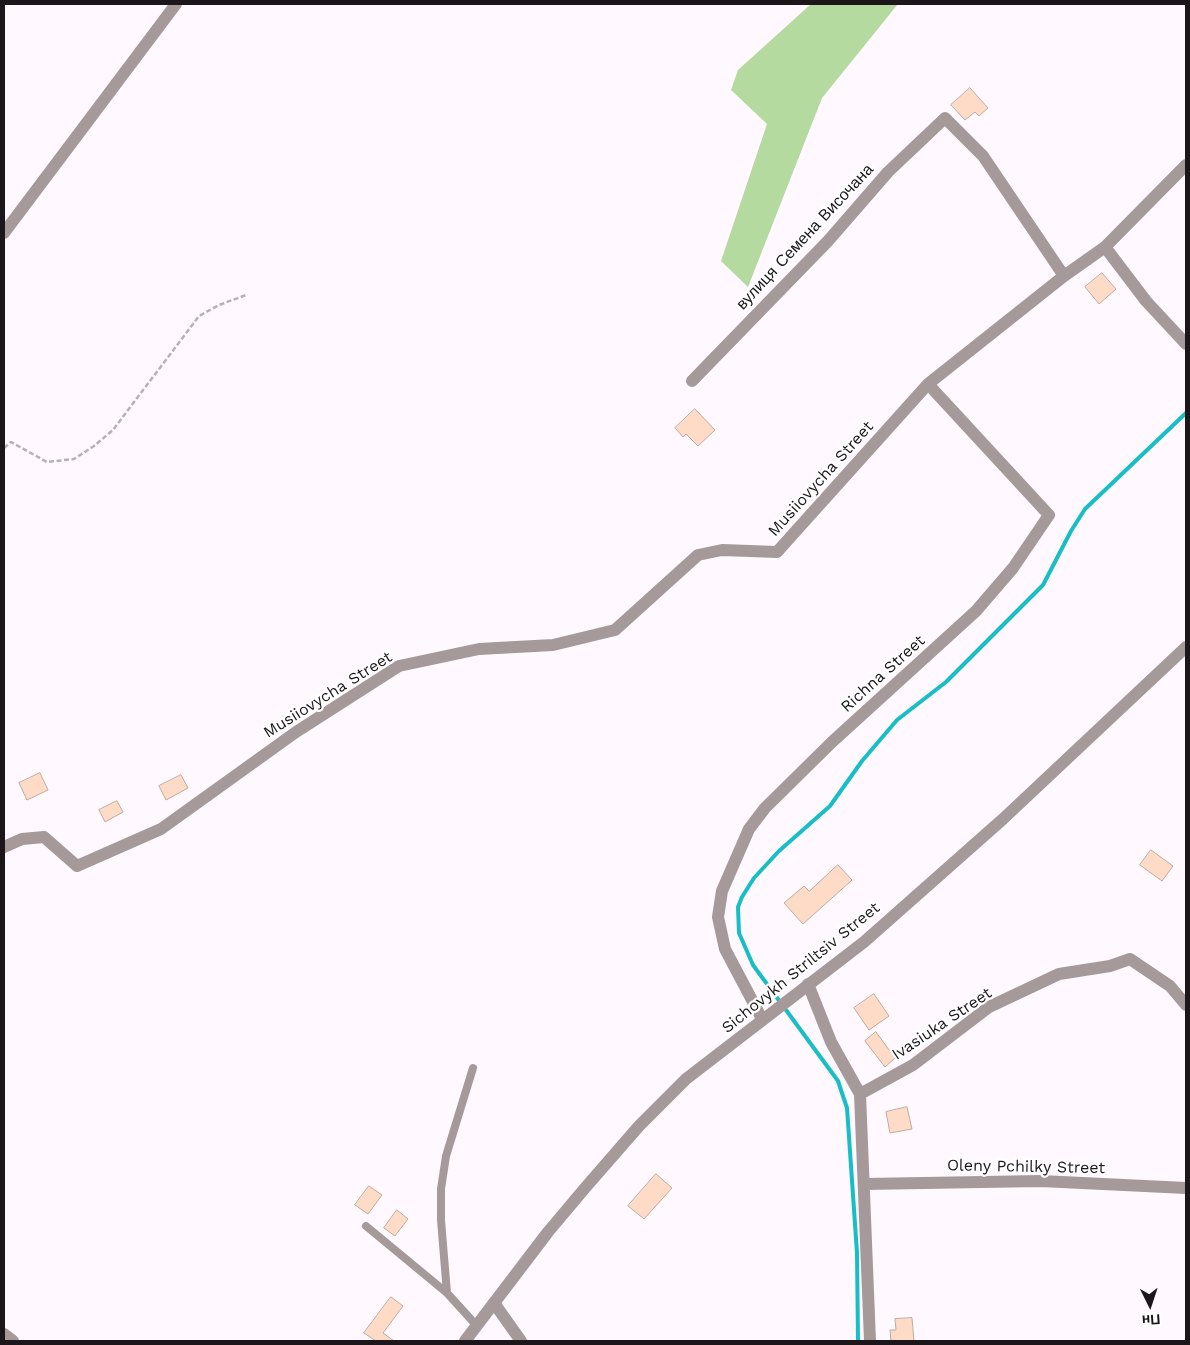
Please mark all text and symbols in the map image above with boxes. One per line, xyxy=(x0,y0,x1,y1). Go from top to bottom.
street label: вулиця Семена Височана xyxy=(732,160,878,314)
street label: Musiiovycha Street xyxy=(764,418,878,540)
street label: Richna Street xyxy=(837,631,929,717)
street label: Musiiovycha Street xyxy=(260,648,396,742)
street label: Sichovykh Striltsiv Street xyxy=(718,898,884,1038)
street label: Ivasiuka Street xyxy=(889,984,995,1064)
street label: Oleny Pchilky Street xyxy=(947,1156,1105,1178)
north arrow xyxy=(1125,1280,1175,1330)
text: Пн xyxy=(1141,1311,1161,1329)

